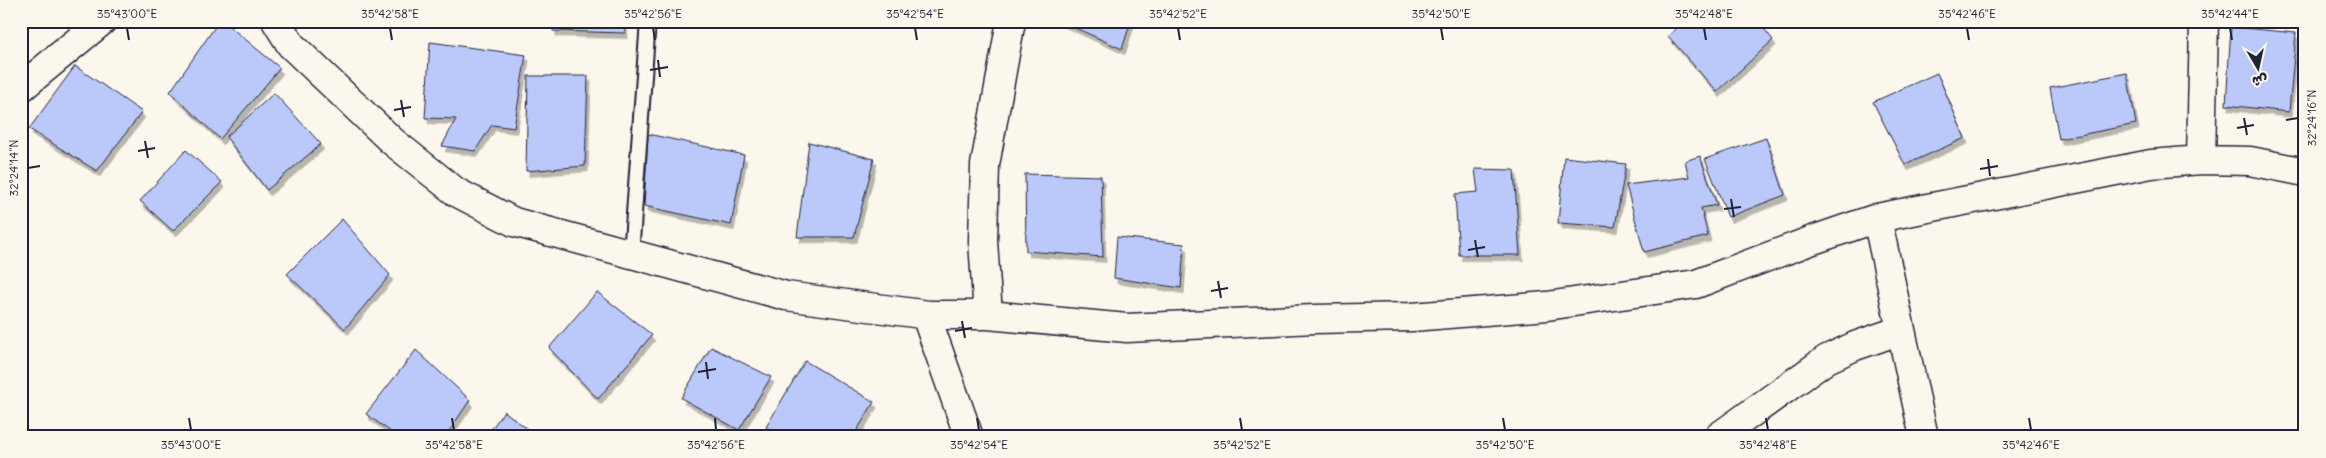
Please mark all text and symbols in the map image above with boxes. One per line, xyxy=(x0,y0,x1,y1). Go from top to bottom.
text: 35°43'00"E xyxy=(97,6,157,21)
text: 35°42'58"E xyxy=(361,6,419,21)
text: 35°42'56"E xyxy=(624,6,682,21)
text: 35°42'54"E xyxy=(886,6,944,21)
text: 35°42'52"E xyxy=(1149,6,1207,21)
text: 35°42'50"E xyxy=(1411,6,1471,21)
text: 35°42'48"E xyxy=(1675,6,1733,21)
text: 35°42'46"E xyxy=(1938,6,1996,21)
text: 35°42'44"E xyxy=(2201,6,2259,21)
north arrow xyxy=(2234,42,2284,92)
text: ش xyxy=(2251,71,2269,91)
text: 32°24'16"N xyxy=(2304,89,2319,147)
text: 32°24'14"N xyxy=(6,139,21,197)
text: 35°43'00"E xyxy=(161,437,221,452)
text: 35°42'58"E xyxy=(425,437,483,452)
text: 35°42'56"E xyxy=(687,437,745,452)
text: 35°42'54"E xyxy=(950,437,1008,452)
text: 35°42'52"E xyxy=(1213,437,1271,452)
text: 35°42'50"E xyxy=(1475,437,1535,452)
text: 35°42'48"E xyxy=(1739,437,1797,452)
text: 35°42'46"E xyxy=(2002,437,2060,452)

